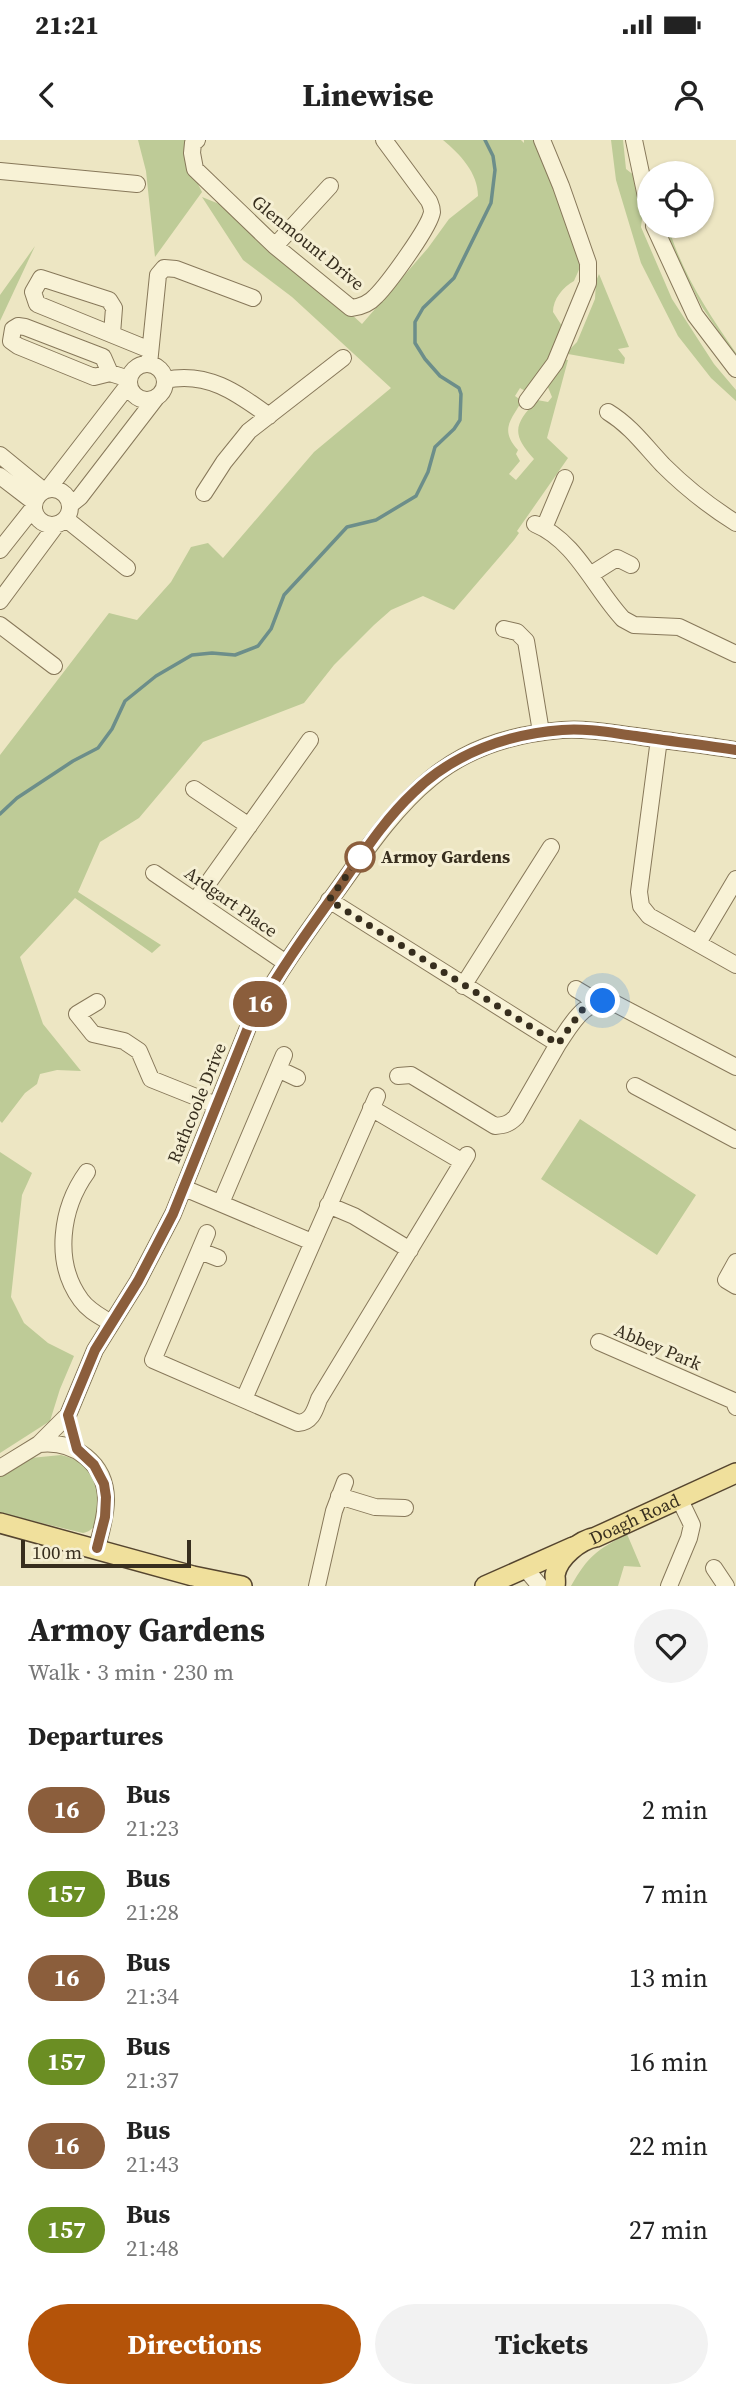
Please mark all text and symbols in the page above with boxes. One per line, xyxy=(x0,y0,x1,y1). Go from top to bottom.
text: 21:21 xyxy=(35,7,99,43)
text: Linewise xyxy=(302,73,434,117)
icon: back xyxy=(28,76,66,114)
icon: person xyxy=(670,76,708,114)
map controls xyxy=(637,161,714,238)
button: locate xyxy=(637,161,714,238)
street label: Glenmount Drive xyxy=(247,189,370,296)
marker: Armoy Gardens xyxy=(345,842,375,872)
place label: Armoy Gardens xyxy=(381,844,510,869)
street label: Ardgart Place xyxy=(180,860,283,943)
line badge: 16 xyxy=(229,981,292,1027)
your location xyxy=(585,983,620,1018)
text: 16 xyxy=(247,987,273,1020)
street label: Rathcoole Drive xyxy=(161,1039,232,1167)
street label: Abbey Park xyxy=(611,1317,706,1376)
street label: Doagh Road xyxy=(585,1487,683,1550)
scale bar xyxy=(21,1537,191,1569)
text: 100 m xyxy=(32,1539,82,1565)
text: Armoy Gardens xyxy=(28,1607,265,1652)
button: heart xyxy=(634,1609,708,1683)
text: Walk · 3 min · 230 m xyxy=(28,1656,234,1688)
text: Departures xyxy=(28,1718,163,1754)
text: Bus xyxy=(126,1776,170,1812)
text: 2 min xyxy=(642,1792,708,1828)
text: 16 xyxy=(53,1793,80,1826)
text: 21:23 xyxy=(126,1812,179,1844)
text: Bus xyxy=(126,1860,170,1896)
text: 7 min xyxy=(642,1876,708,1912)
text: 157 xyxy=(47,1877,86,1910)
text: 21:28 xyxy=(126,1896,179,1928)
text: Bus xyxy=(126,1944,170,1980)
text: 13 min xyxy=(629,1960,708,1996)
text: 16 xyxy=(53,1961,80,1994)
text: 21:34 xyxy=(126,1980,179,2012)
text: Bus xyxy=(126,2028,170,2064)
text: 16 min xyxy=(629,2044,708,2080)
text: 157 xyxy=(47,2045,86,2078)
text: 21:37 xyxy=(126,2064,179,2096)
text: Bus xyxy=(126,2112,170,2148)
text: 22 min xyxy=(629,2128,708,2164)
text: 16 xyxy=(53,2129,80,2162)
text: 21:43 xyxy=(126,2148,179,2180)
text: Bus xyxy=(126,2196,170,2232)
text: 27 min xyxy=(629,2212,708,2248)
text: 157 xyxy=(47,2213,86,2246)
text: 21:48 xyxy=(126,2232,179,2264)
button: Directions xyxy=(28,2304,361,2384)
button: Tickets xyxy=(375,2304,708,2384)

